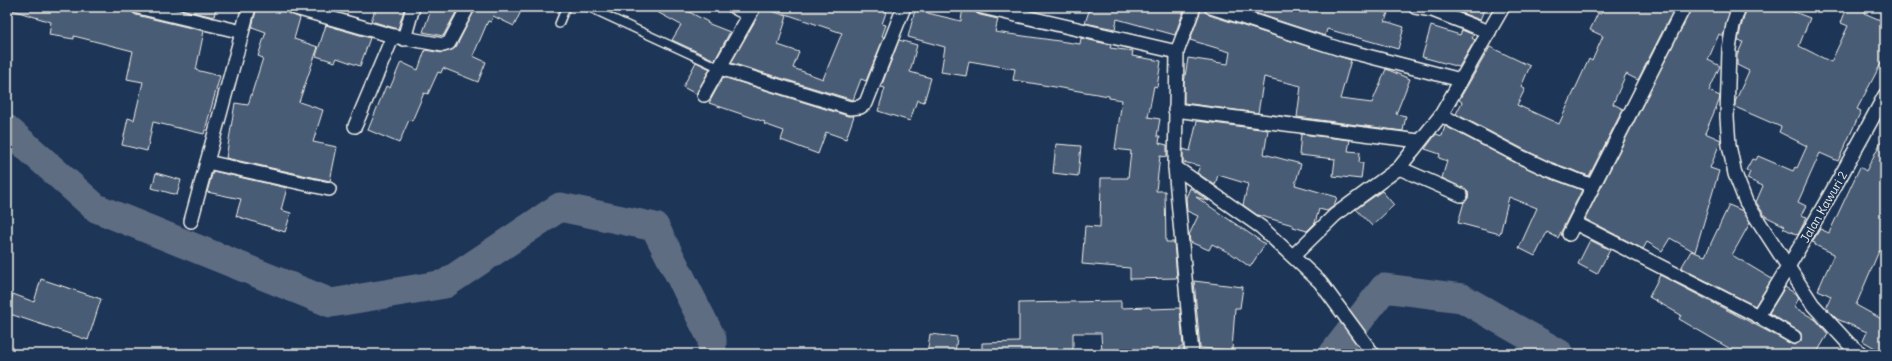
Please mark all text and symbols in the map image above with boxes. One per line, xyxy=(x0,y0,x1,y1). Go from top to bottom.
street label: Jalan Kawuri 2 xyxy=(1797,168,1850,245)

